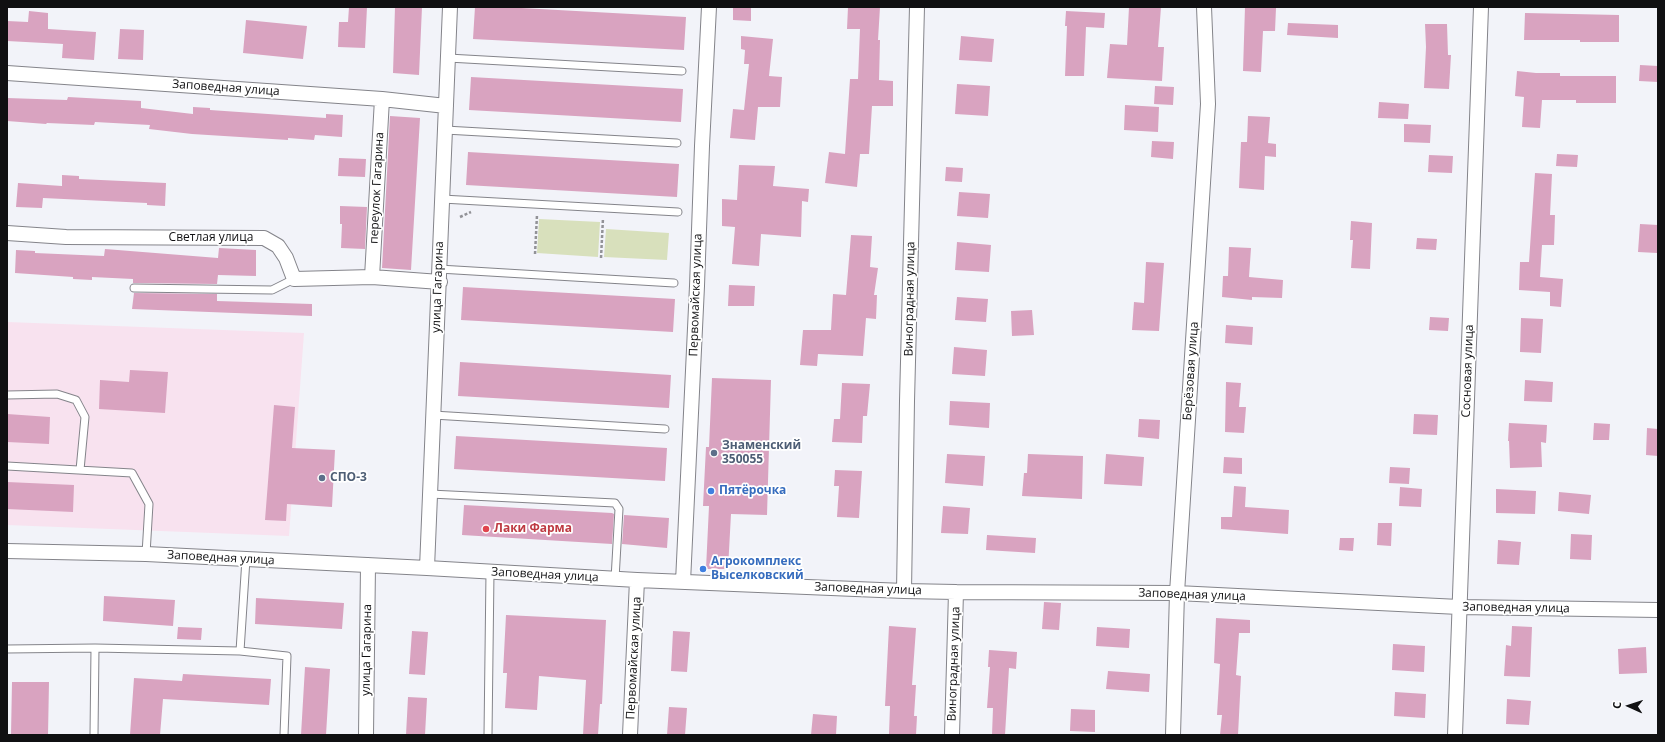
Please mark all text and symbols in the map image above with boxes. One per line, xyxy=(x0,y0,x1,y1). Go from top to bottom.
street label: Заповедная улица xyxy=(172,77,280,99)
street label: переулок Гагарина xyxy=(367,132,387,244)
street label: Светлая улица xyxy=(169,231,253,245)
street label: Первомайская улица xyxy=(687,233,705,357)
street label: улица Гагарина xyxy=(429,241,447,333)
street label: Виноградная улица xyxy=(902,241,918,357)
street label: Берёзовая улица xyxy=(1180,321,1202,421)
street label: Сосновая улица xyxy=(1459,324,1477,418)
place label: Знаменский 350055 xyxy=(722,439,801,467)
marker: Знаменский 350055 xyxy=(709,448,719,458)
place label: СПО-3 xyxy=(330,471,367,485)
marker: СПО-3 xyxy=(317,473,327,483)
place label: Пятёрочка xyxy=(719,484,786,498)
marker: Пятёрочка xyxy=(706,486,716,496)
place label: Лаки Фарма xyxy=(494,522,572,536)
marker: Лаки Фарма xyxy=(481,524,491,534)
street label: Заповедная улица xyxy=(167,548,275,568)
place label: Агрокомплекс Выселковский xyxy=(711,555,804,583)
marker: Агрокомплекс Выселковский xyxy=(698,564,708,574)
street label: Заповедная улица xyxy=(491,565,599,585)
street label: Заповедная улица xyxy=(814,580,922,598)
street label: Заповедная улица xyxy=(1138,586,1246,604)
street label: Первомайская улица xyxy=(624,596,644,720)
street label: Заповедная улица xyxy=(1462,600,1570,616)
street label: улица Гагарина xyxy=(359,604,375,696)
street label: Виноградная улица xyxy=(945,606,963,722)
north arrow xyxy=(1609,686,1649,726)
text: С xyxy=(1609,701,1624,709)

